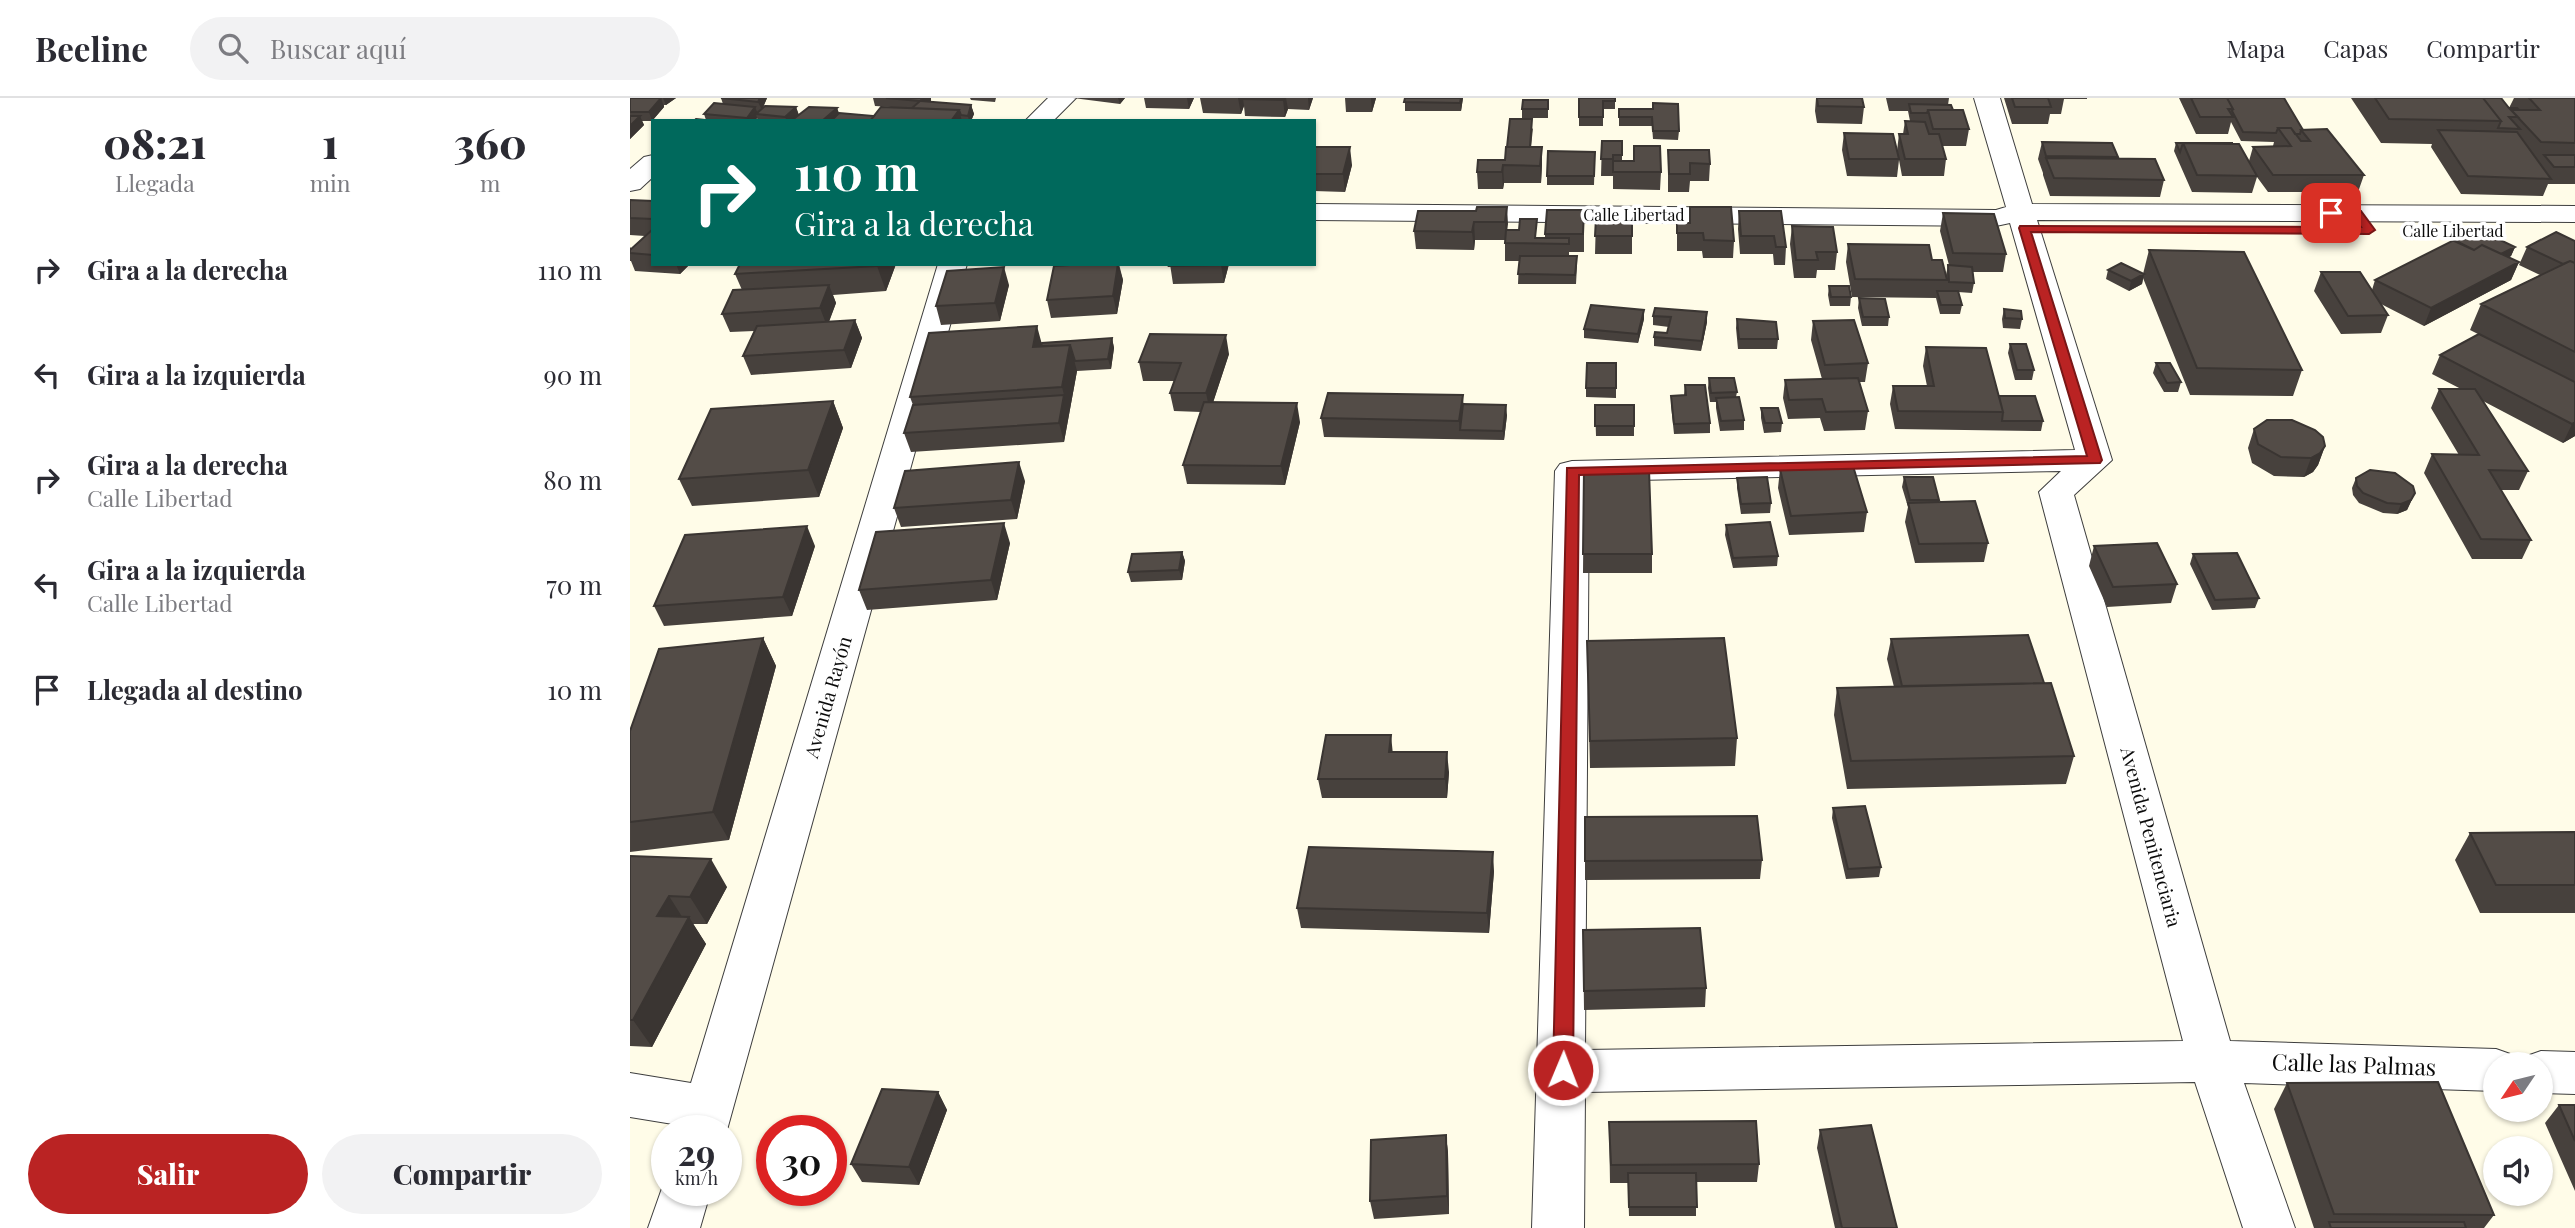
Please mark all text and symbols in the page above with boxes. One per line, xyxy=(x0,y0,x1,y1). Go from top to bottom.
search box xyxy=(190,17,680,80)
text: Beeline xyxy=(35,26,148,70)
icon: search xyxy=(214,29,252,67)
text: Buscar aquí xyxy=(270,31,406,66)
text: Mapa xyxy=(2227,32,2285,64)
text: Capas xyxy=(2323,32,2388,64)
text: Compartir xyxy=(2426,32,2540,64)
text: 08:21 xyxy=(103,114,206,170)
text: 1 xyxy=(322,114,338,170)
text: 360 xyxy=(454,114,527,170)
text: 110 m xyxy=(794,138,919,203)
icon: right xyxy=(679,147,770,238)
text: Llegada xyxy=(115,167,195,198)
text: min xyxy=(310,167,351,198)
text: m xyxy=(480,167,500,198)
pin xyxy=(2301,183,2361,243)
icon: arrive xyxy=(2312,194,2350,232)
text: Gira a la derecha xyxy=(794,201,1034,244)
street label: Calle Libertad xyxy=(1583,204,1685,225)
street label: Calle Libertad xyxy=(2402,220,2504,241)
icon: right xyxy=(28,251,66,289)
text: Gira a la derecha xyxy=(87,252,288,287)
text: 110 m xyxy=(538,252,602,287)
icon: left xyxy=(28,356,66,394)
text: Gira a la izquierda xyxy=(87,357,306,392)
text: 90 m xyxy=(544,357,602,392)
text: Gira a la derecha xyxy=(87,447,288,482)
icon: right xyxy=(28,461,66,499)
text: 80 m xyxy=(543,462,602,497)
text: Calle Libertad xyxy=(87,482,233,513)
text: Gira a la izquierda xyxy=(87,552,306,587)
icon: left xyxy=(28,566,66,604)
text: 70 m xyxy=(546,567,602,602)
text: Calle Libertad xyxy=(87,587,233,618)
street label: Avenida Rayón xyxy=(797,632,857,762)
icon: arrive xyxy=(28,671,66,709)
text: Llegada al destino xyxy=(87,672,303,707)
text: 10 m xyxy=(547,672,602,707)
street label: Avenida Penitenciaria xyxy=(2115,743,2189,930)
position arrow xyxy=(1526,1033,1600,1107)
street label: Calle las Palmas xyxy=(2271,1045,2437,1082)
north arrow xyxy=(2483,1052,2553,1122)
map controls xyxy=(2483,1052,2553,1206)
speed limit sign: 30 xyxy=(756,1115,847,1206)
text: 29 xyxy=(678,1128,715,1175)
button: Salir xyxy=(28,1134,308,1214)
button: Compartir xyxy=(322,1134,602,1214)
button: sound xyxy=(2483,1136,2553,1206)
text: km/h xyxy=(675,1166,718,1190)

